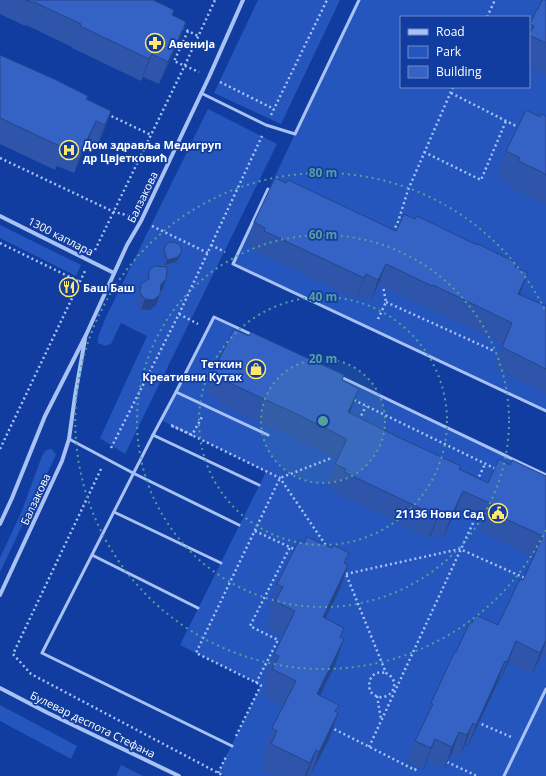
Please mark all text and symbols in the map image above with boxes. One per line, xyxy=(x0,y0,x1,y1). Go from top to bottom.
legend xyxy=(400,16,530,88)
text: Road xyxy=(436,23,465,40)
pharmacy icon: Авенија xyxy=(144,32,166,54)
place label: Авенија xyxy=(169,36,215,51)
text: Park xyxy=(436,43,462,60)
text: Building xyxy=(436,63,482,80)
place label: Дом здравља Медигруп др Цвјетковић xyxy=(83,137,221,165)
hospital icon: Дом здравља Медигруп др Цвјетковић xyxy=(58,139,80,161)
text: 80 m xyxy=(309,164,337,181)
street label: Балзакова xyxy=(123,169,161,225)
street label: 1300 каплара xyxy=(26,213,96,259)
text: 60 m xyxy=(309,226,337,243)
restaurant icon: Баш Баш xyxy=(58,276,80,298)
place label: Баш Баш xyxy=(83,280,135,295)
text: 40 m xyxy=(309,288,337,305)
text: 20 m xyxy=(309,350,337,367)
place label: Теткин Креативни Кутак xyxy=(142,356,242,384)
shop icon: Теткин Креативни Кутак xyxy=(245,358,267,380)
centre of rings xyxy=(316,414,330,428)
street label: Балзакова xyxy=(17,471,53,527)
public building icon: 21136 Нови Сад xyxy=(487,502,509,524)
place label: 21136 Нови Сад xyxy=(396,506,485,521)
street label: Булевар деспота Стефана xyxy=(28,687,158,761)

